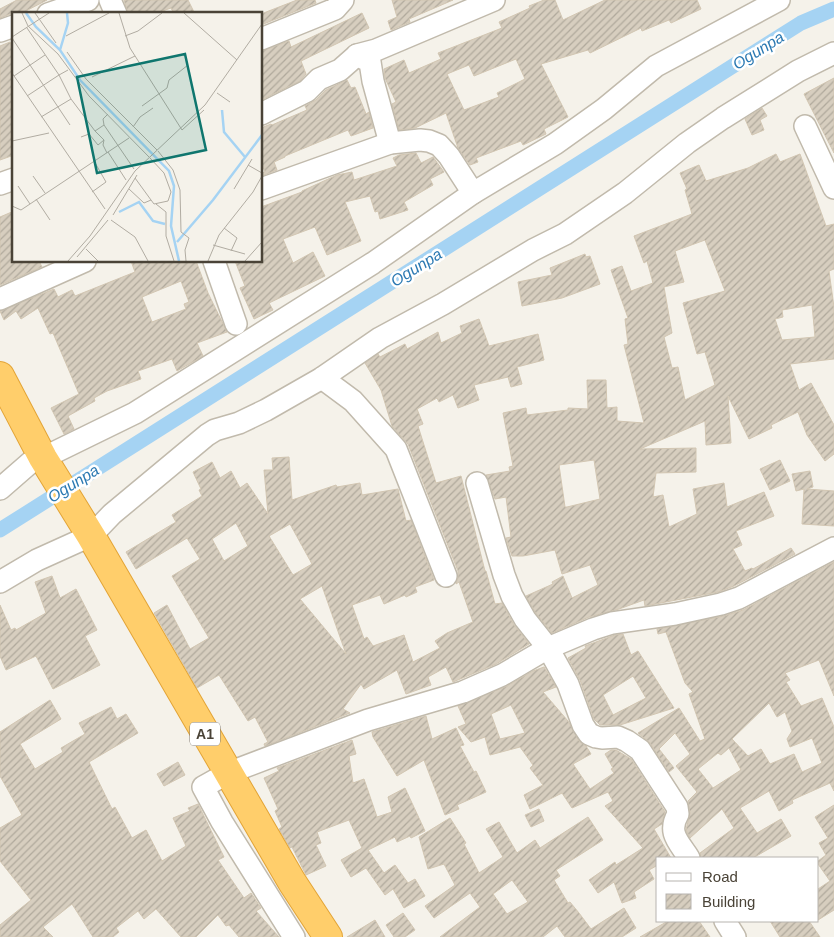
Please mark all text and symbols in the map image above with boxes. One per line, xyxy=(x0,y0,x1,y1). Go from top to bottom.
inset map xyxy=(12,12,262,262)
water label: Ogunpa xyxy=(730,28,787,73)
water label: Ogunpa xyxy=(388,245,445,290)
water label: Ogunpa xyxy=(45,461,102,506)
road number: A1 xyxy=(190,722,220,746)
legend xyxy=(656,857,819,922)
text: Road xyxy=(702,868,738,885)
text: Building xyxy=(702,893,755,910)

